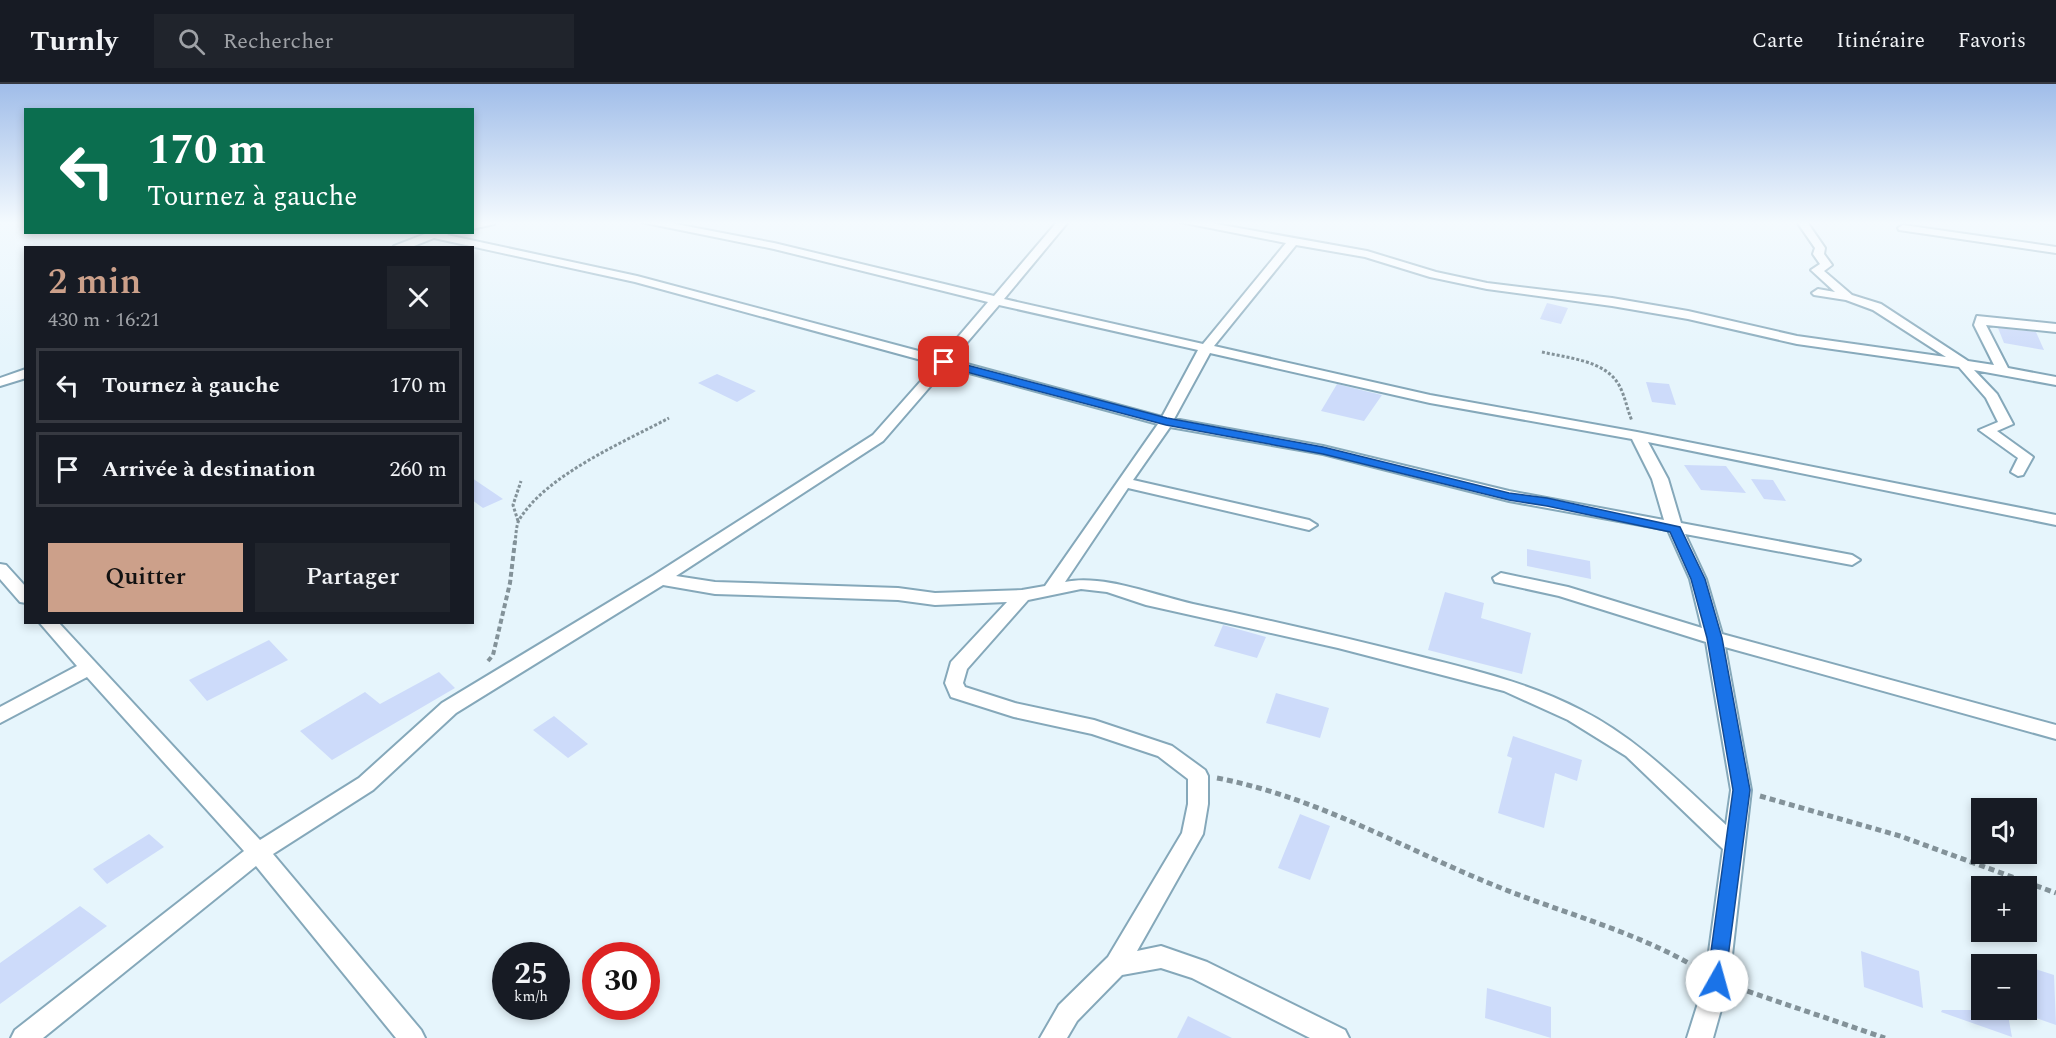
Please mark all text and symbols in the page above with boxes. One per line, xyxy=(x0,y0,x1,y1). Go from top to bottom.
search box xyxy=(154,14,574,68)
text: Turnly xyxy=(30,20,118,63)
icon: search xyxy=(175,25,208,58)
text: Rechercher xyxy=(223,25,333,58)
text: Carte xyxy=(1752,25,1803,57)
text: Itinéraire xyxy=(1836,25,1925,57)
text: Favoris xyxy=(1958,25,2026,57)
text: 170 m xyxy=(147,119,266,182)
icon: left xyxy=(48,132,126,210)
text: Tournez à gauche xyxy=(147,176,357,218)
text: 2 min xyxy=(48,255,141,310)
button: close xyxy=(387,266,450,329)
text: 430 m · 16:21 xyxy=(48,305,160,335)
pin xyxy=(918,336,969,387)
icon: arrive xyxy=(927,345,960,378)
icon: left xyxy=(51,369,84,402)
text: Tournez à gauche xyxy=(102,369,280,402)
text: 170 m xyxy=(390,369,447,402)
icon: arrive xyxy=(51,453,84,486)
text: Arrivée à destination xyxy=(102,453,316,486)
text: 260 m xyxy=(390,453,447,486)
button: Quitter xyxy=(48,543,243,612)
button: Partager xyxy=(255,543,450,612)
map controls xyxy=(1971,798,2037,1020)
button: sound xyxy=(1971,798,2037,864)
button: + xyxy=(1971,876,2037,942)
speed limit sign: 30 xyxy=(582,942,660,1020)
position arrow xyxy=(1685,949,1749,1013)
text: 25 xyxy=(514,951,548,997)
button: − xyxy=(1971,954,2037,1020)
text: km/h xyxy=(514,985,548,1008)

